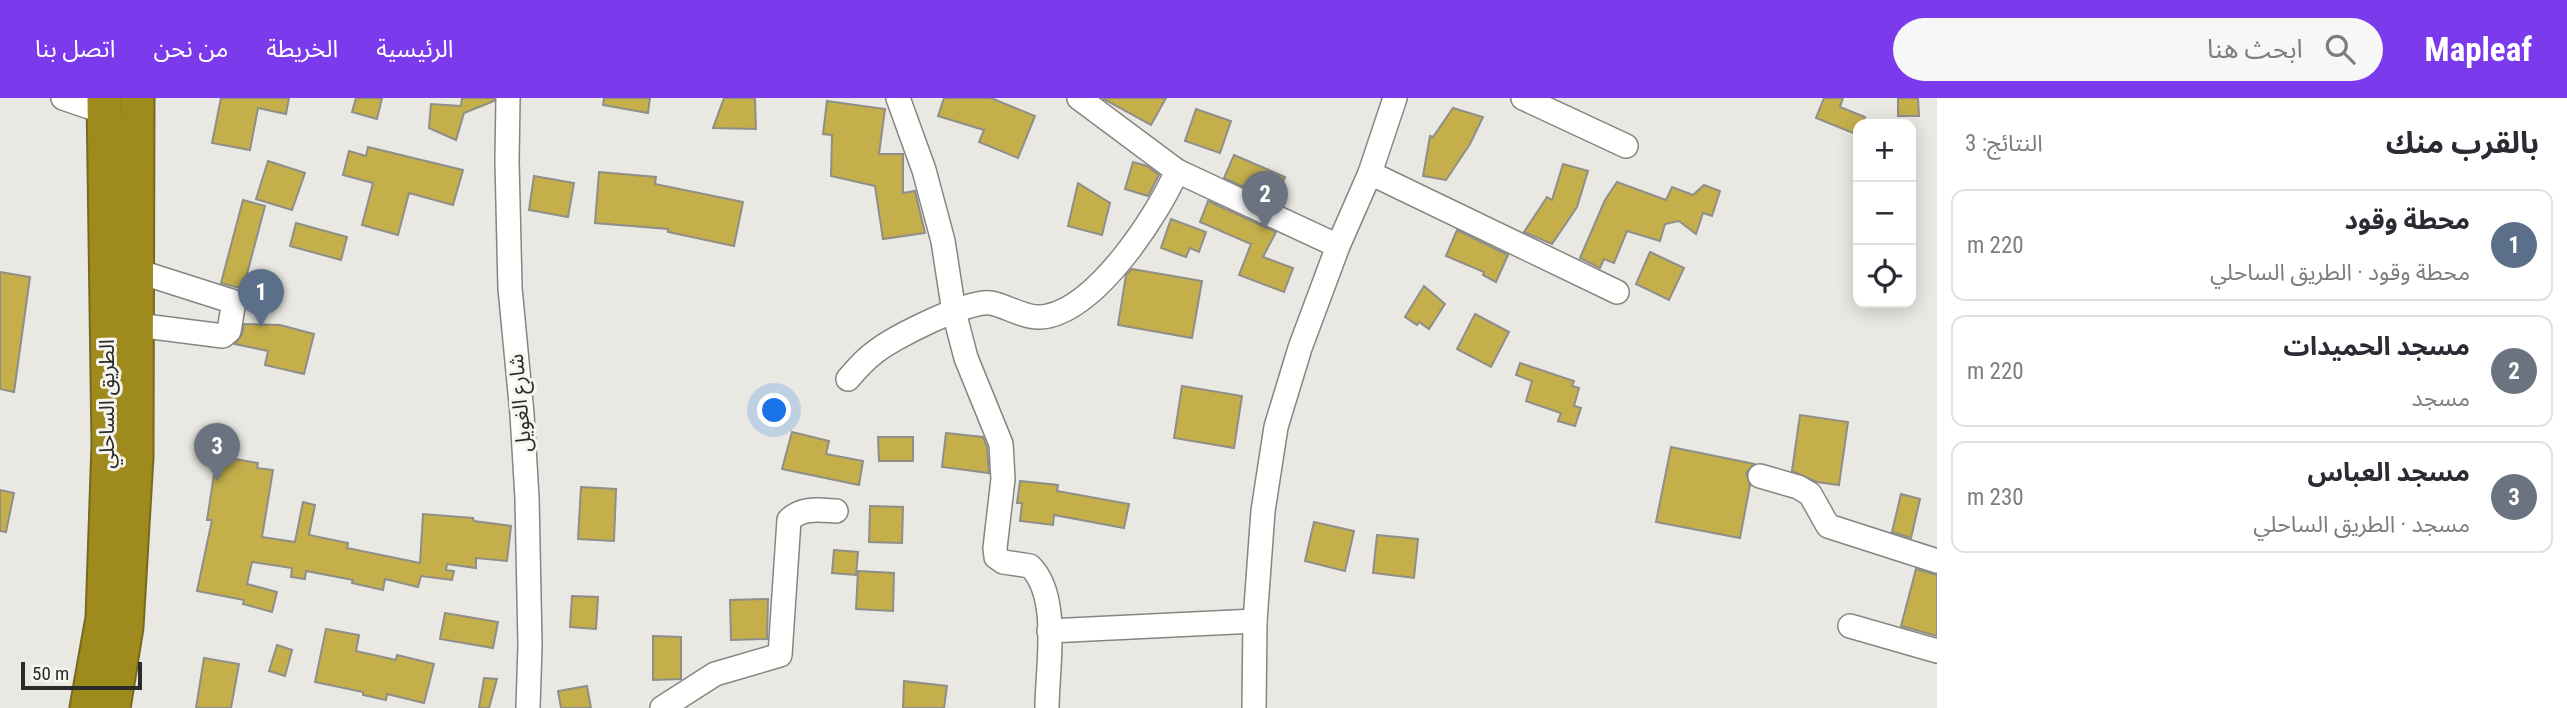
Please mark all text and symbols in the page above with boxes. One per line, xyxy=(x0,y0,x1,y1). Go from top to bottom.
search box xyxy=(1893,18,2383,81)
icon: search xyxy=(2321,30,2359,68)
text: Mapleaf xyxy=(2425,30,2532,69)
text: ابحث هنا xyxy=(2207,34,2303,64)
text: اتصل بنا xyxy=(35,35,115,63)
text: من نحن xyxy=(153,35,228,63)
text: الخريطة xyxy=(266,35,338,63)
text: الرئيسية xyxy=(376,35,453,63)
map controls xyxy=(1853,119,1916,308)
button: + xyxy=(1853,119,1916,182)
text: بالقرب منك xyxy=(2386,125,2539,160)
text: النتائج: 3 xyxy=(1965,130,2043,157)
pin: 2 xyxy=(1242,171,1288,229)
button: − xyxy=(1853,182,1916,245)
text: محطة وقود xyxy=(2344,205,2470,235)
text: 220 m xyxy=(1967,232,2024,259)
text: 1 xyxy=(2508,232,2520,259)
button: locate xyxy=(1853,245,1916,308)
text: محطة وقود · الطريق الساحلي xyxy=(2210,259,2470,286)
pin: 1 xyxy=(238,269,284,327)
text: مسجد الحميدات xyxy=(2283,331,2470,361)
street label: الطريق الساحلي xyxy=(95,339,123,469)
street label: شارع الغويل xyxy=(504,353,539,453)
text: 220 m xyxy=(1967,358,2024,385)
text: 2 xyxy=(2508,358,2520,385)
text: مسجد xyxy=(2411,385,2470,412)
your location xyxy=(757,393,791,427)
pin: 3 xyxy=(194,423,240,481)
text: مسجد العباس xyxy=(2307,457,2470,487)
text: 230 m xyxy=(1967,484,2024,511)
text: 3 xyxy=(2508,484,2520,511)
text: مسجد · الطريق الساحلي xyxy=(2253,511,2470,538)
scale bar xyxy=(21,659,142,691)
text: 50 m xyxy=(32,662,69,685)

